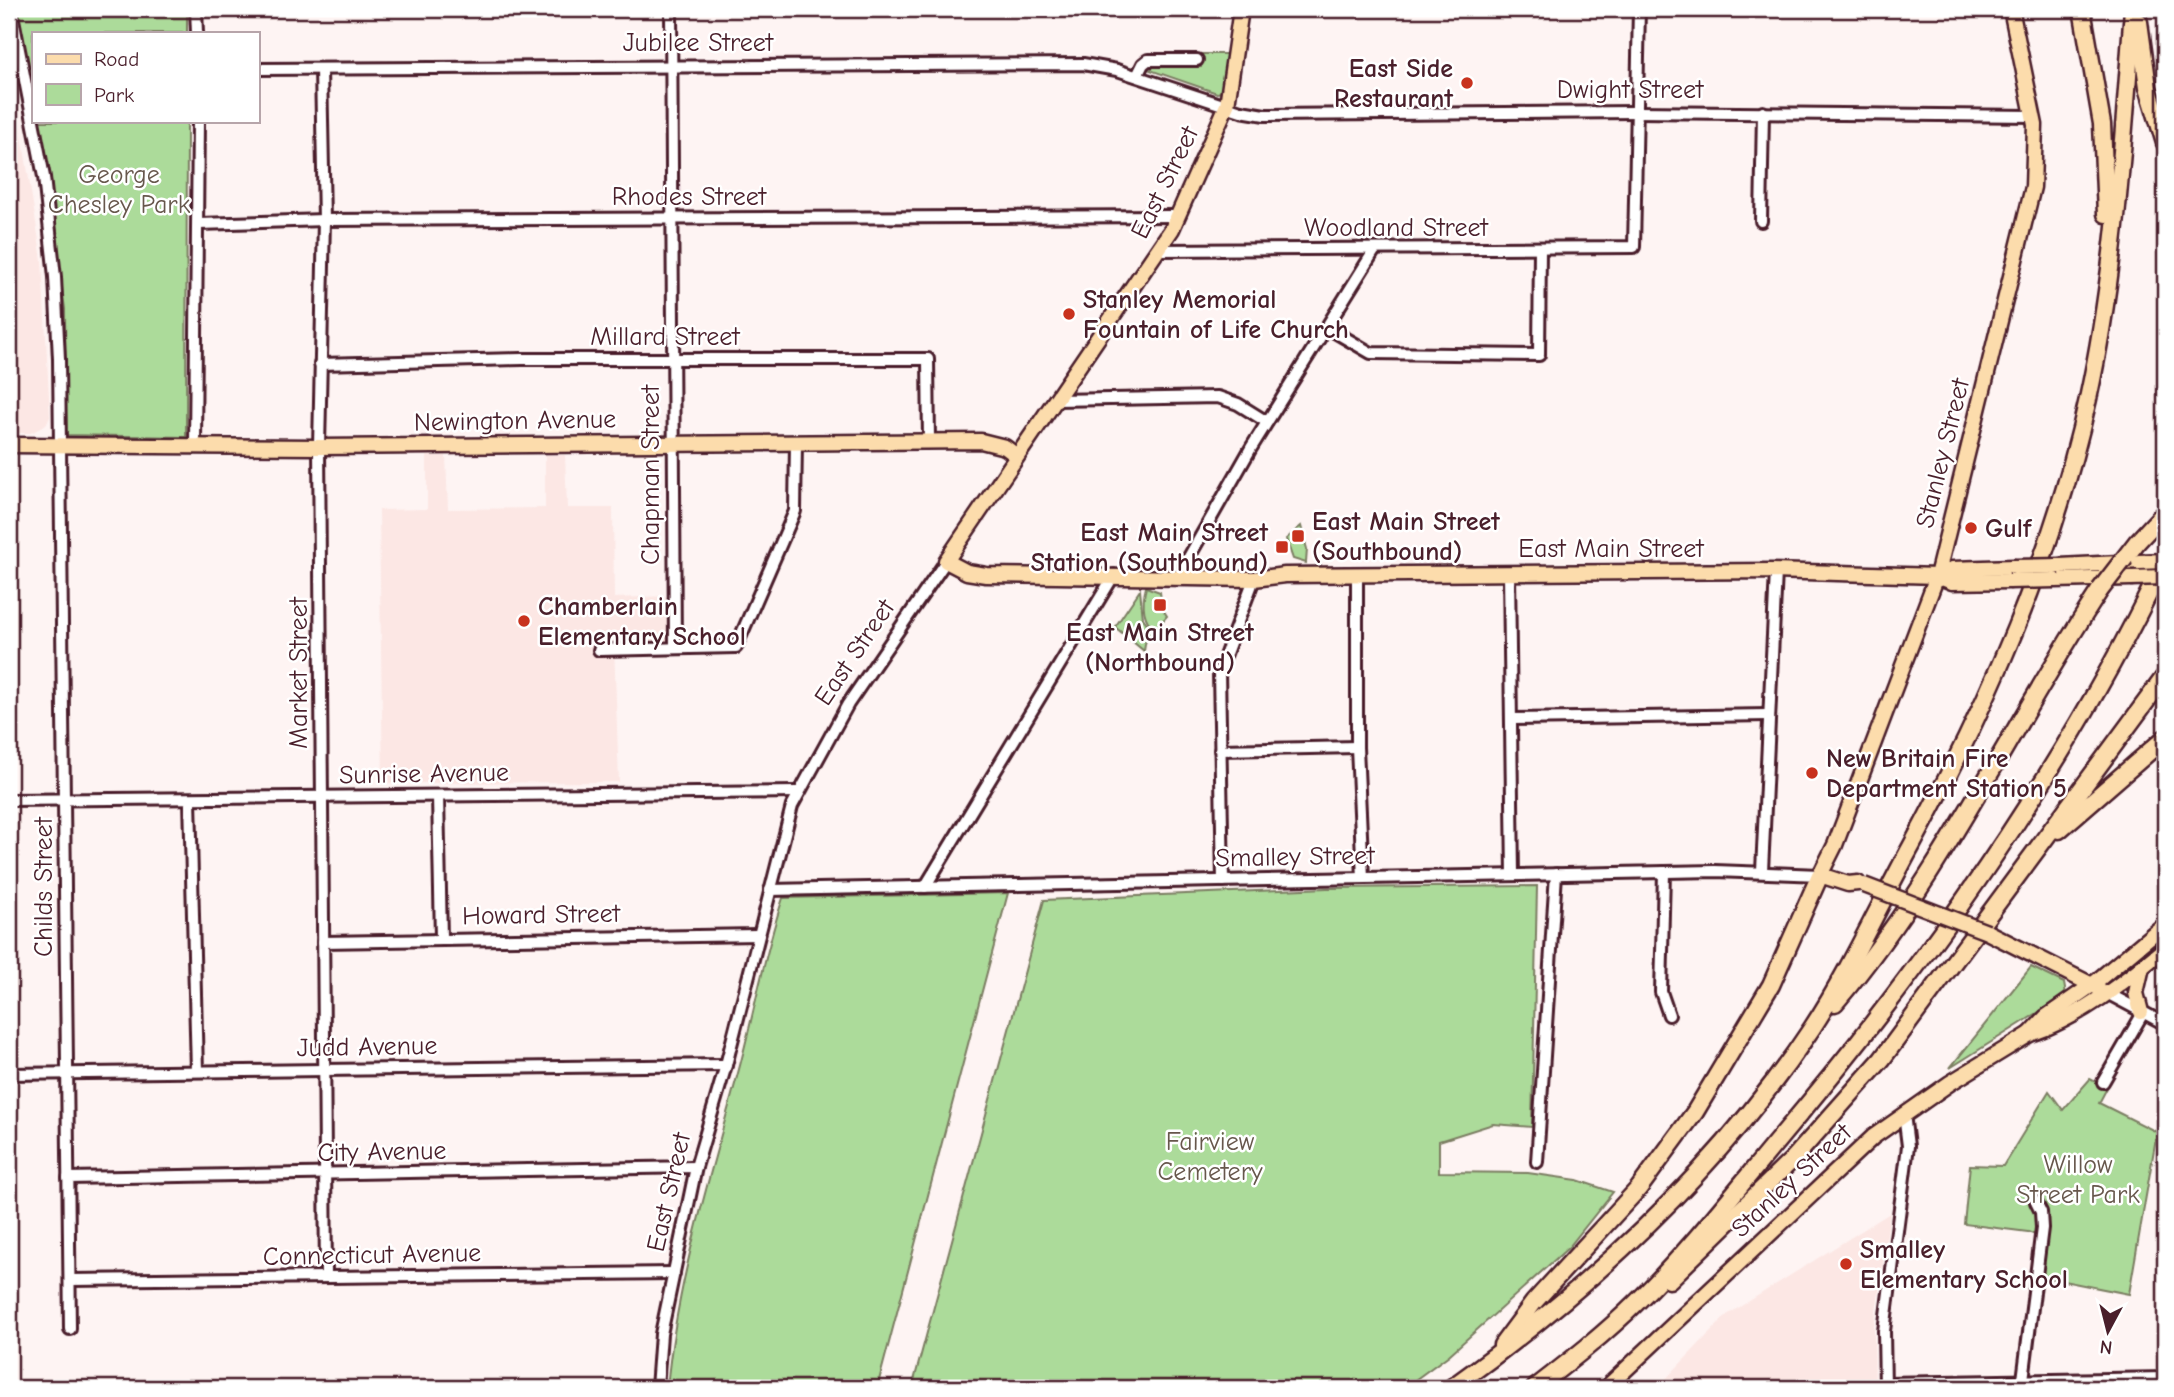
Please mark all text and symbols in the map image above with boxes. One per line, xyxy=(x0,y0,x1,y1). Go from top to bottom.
street label: Jubilee Street xyxy=(623,28,775,58)
legend xyxy=(32,32,259,122)
text: Road xyxy=(94,47,139,71)
place label: East Side Restaurant xyxy=(1334,54,1453,114)
marker: East Side Restaurant xyxy=(1459,75,1475,91)
street label: Dwight Street xyxy=(1557,75,1705,105)
text: Park xyxy=(94,83,134,107)
street label: East Street xyxy=(1125,120,1206,243)
park label: George Chesley Park xyxy=(48,160,191,220)
street label: Rhodes Street xyxy=(612,182,768,212)
street label: Woodland Street xyxy=(1304,213,1489,243)
place label: Stanley Memorial Fountain of Life Church xyxy=(1083,285,1349,345)
marker: Stanley Memorial Fountain of Life Church xyxy=(1061,306,1077,322)
street label: Millard Street xyxy=(590,322,741,352)
street label: Stanley Street xyxy=(1910,374,1976,531)
street label: Chapman Street xyxy=(636,383,666,565)
street label: Newington Avenue xyxy=(414,404,616,438)
place label: East Main Street (Southbound) xyxy=(1312,507,1500,567)
place label: Gulf xyxy=(1985,514,2033,544)
place label: East Main Street Station (Southbound) xyxy=(1031,518,1268,578)
marker: Gulf xyxy=(1963,520,1979,536)
marker: East Main Street (Southbound) xyxy=(1290,528,1306,544)
street label: East Main Street xyxy=(1518,534,1705,564)
marker: East Main Street Station (Southbound) xyxy=(1274,539,1290,555)
place label: Chamberlain Elementary School xyxy=(538,592,746,652)
street label: East Street xyxy=(809,593,902,711)
street label: Market Street xyxy=(284,596,314,749)
marker: East Main Street (Northbound) xyxy=(1152,597,1168,613)
marker: Chamberlain Elementary School xyxy=(516,613,532,629)
place label: East Main Street (Northbound) xyxy=(1066,618,1254,678)
place label: New Britain Fire Department Station 5 xyxy=(1826,744,2067,804)
street label: Sunrise Avenue xyxy=(339,758,509,790)
marker: New Britain Fire Department Station 5 xyxy=(1804,765,1820,781)
street label: Childs Street xyxy=(29,816,59,957)
street label: Smalley Street xyxy=(1215,841,1376,873)
street label: Howard Street xyxy=(462,899,622,931)
street label: Judd Avenue xyxy=(296,1031,438,1063)
street label: Stanley Street xyxy=(1726,1117,1859,1244)
park label: Fairview Cemetery xyxy=(1157,1127,1263,1187)
street label: East Street xyxy=(641,1128,698,1255)
street label: City Avenue xyxy=(317,1136,447,1168)
park label: Willow Street Park xyxy=(2016,1150,2140,1210)
place label: Smalley Elementary School xyxy=(1860,1235,2068,1295)
street label: Connecticut Avenue xyxy=(263,1238,482,1272)
marker: Smalley Elementary School xyxy=(1838,1256,1854,1272)
north arrow xyxy=(2072,1296,2142,1366)
text: N xyxy=(2099,1335,2114,1359)

